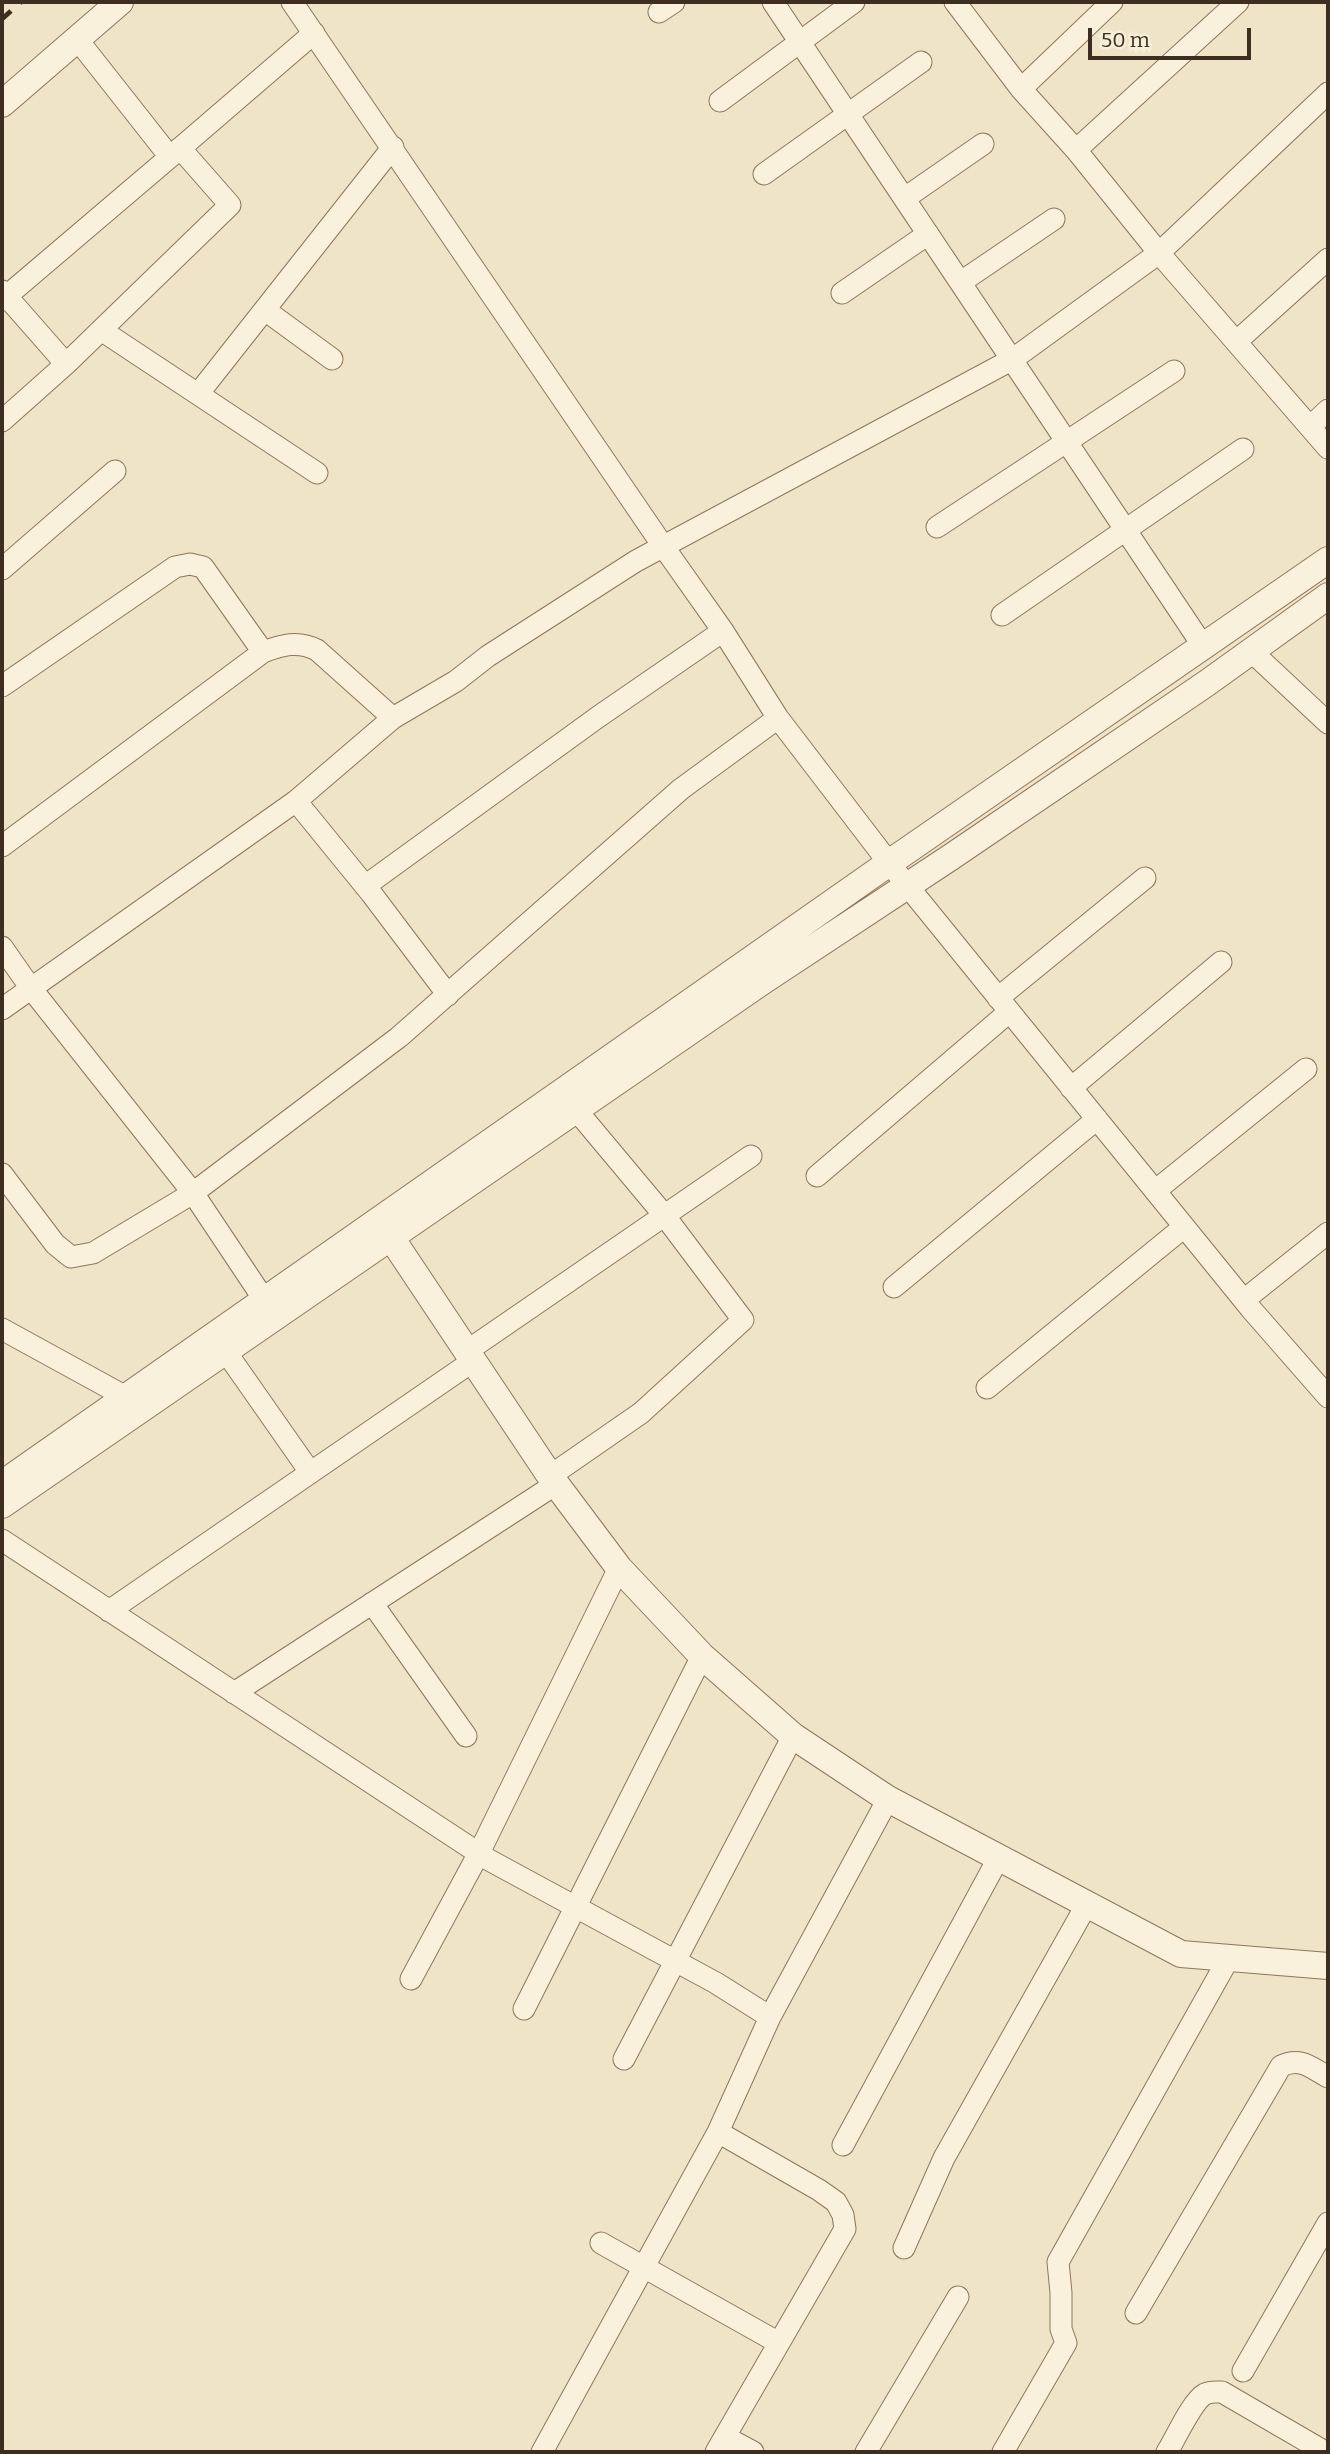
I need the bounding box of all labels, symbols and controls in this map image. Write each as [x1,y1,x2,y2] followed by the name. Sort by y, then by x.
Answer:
[1092,14,1255,58] scale bar
[1101,27,1150,53] text: 50 m

